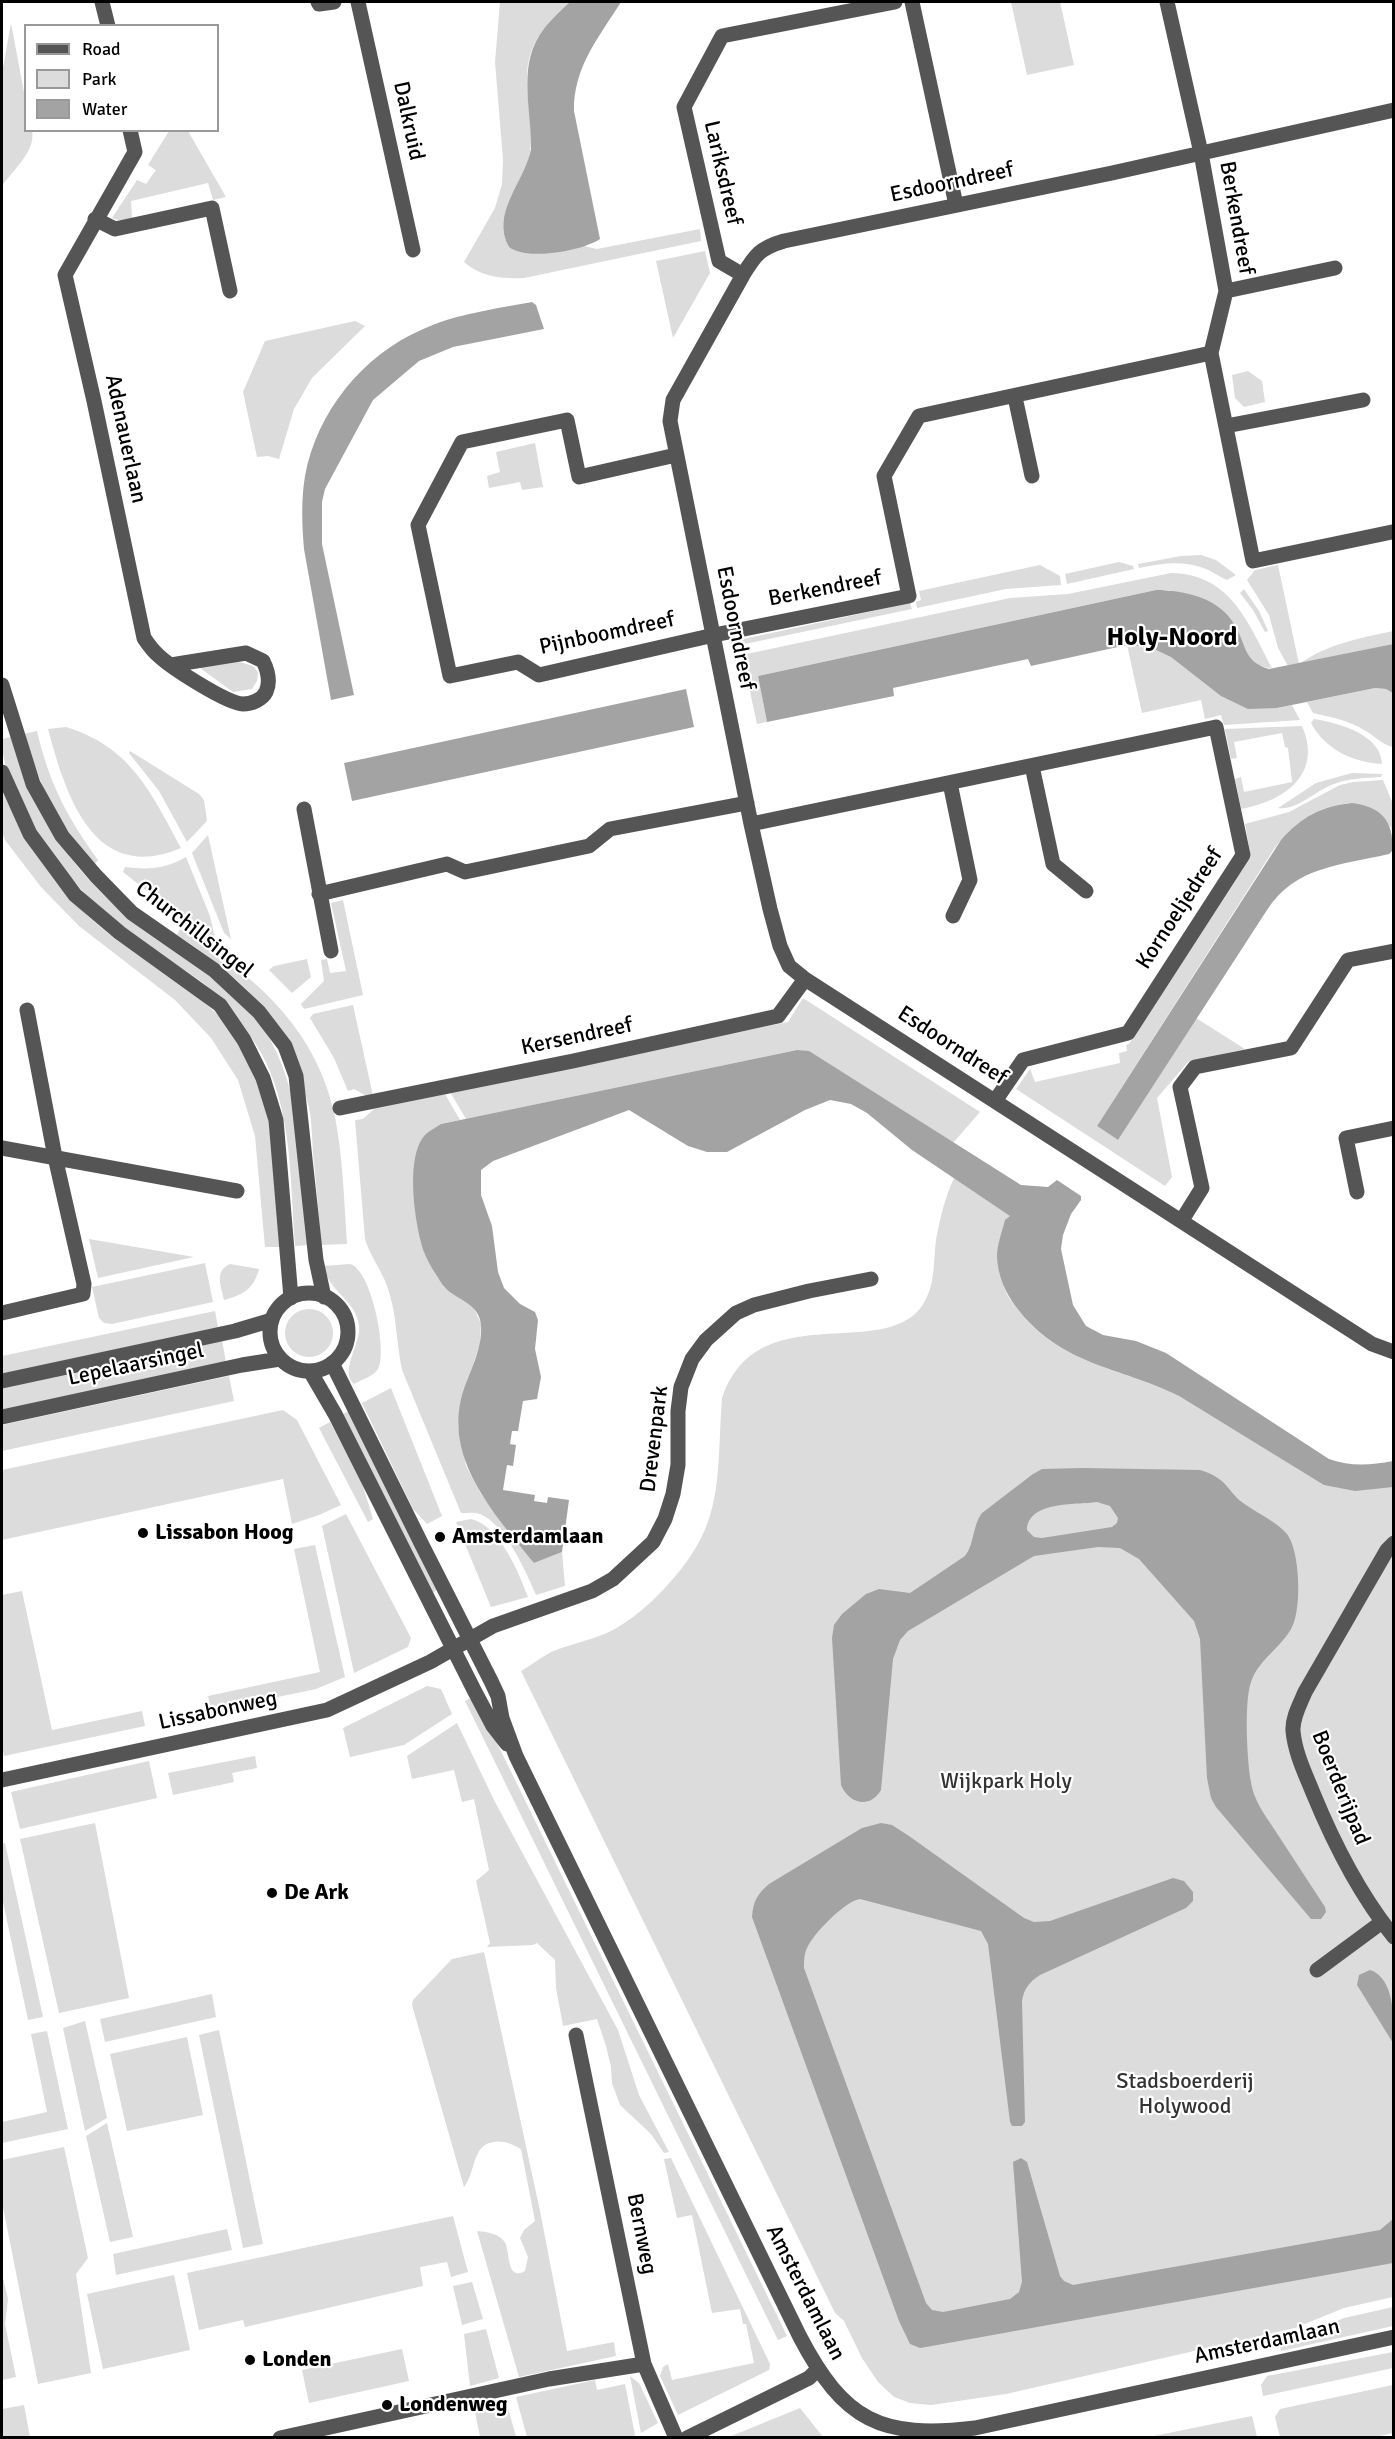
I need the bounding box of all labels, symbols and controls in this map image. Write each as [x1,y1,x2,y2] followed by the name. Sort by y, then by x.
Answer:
[24,24,219,132] legend
[82,38,121,60] text: Road
[82,68,117,90] text: Park
[387,79,429,163] street label: Dalkruid
[82,98,127,120] text: Water
[697,118,747,228] street label: Lariksdreef
[888,157,1016,209] street label: Esdoorndreef
[1213,159,1259,277] street label: Berkendreef
[98,372,152,506] street label: Adenauerlaan
[710,564,760,692] street label: Esdoorndreef
[766,565,884,613] street label: Berkendreef
[537,607,677,661] street label: Pijnboomdreef
[1106,622,1238,654] district label: Holy-Noord
[1131,844,1229,974] street label: Kornoeljedreef
[130,876,258,984] street label: Churchillsingel
[892,1001,1012,1091] street label: Esdoorndreef
[519,1012,635,1062] street label: Kersendreef
[66,1338,206,1392] street label: Lepelaarsingel
[635,1384,675,1494] street label: Drevenpark
[155,1520,294,1546] place label: Lissabon Hoog
[452,1524,604,1550] place label: Amsterdamlaan
[136,1526,150,1540] marker: Lissabon Hoog
[433,1530,447,1544] marker: Amsterdamlaan
[156,1686,280,1736] street label: Lissabonweg
[1305,1727,1375,1849] street label: Boerderijpad
[940,1769,1072,1795] park label: Wijkpark Holy
[284,1880,349,1906] place label: De Ark
[265,1886,279,1900] marker: De Ark
[1116,2069,1254,2120] park label: Stadsboerderij Holywood
[620,2191,662,2277] street label: Bernweg
[760,2221,850,2365] street label: Amsterdamlaan
[1192,2314,1342,2370] street label: Amsterdamlaan
[262,2347,332,2373] place label: Londen
[243,2353,257,2367] marker: Londen
[399,2392,508,2418] place label: Londenweg
[380,2398,394,2412] marker: Londenweg

